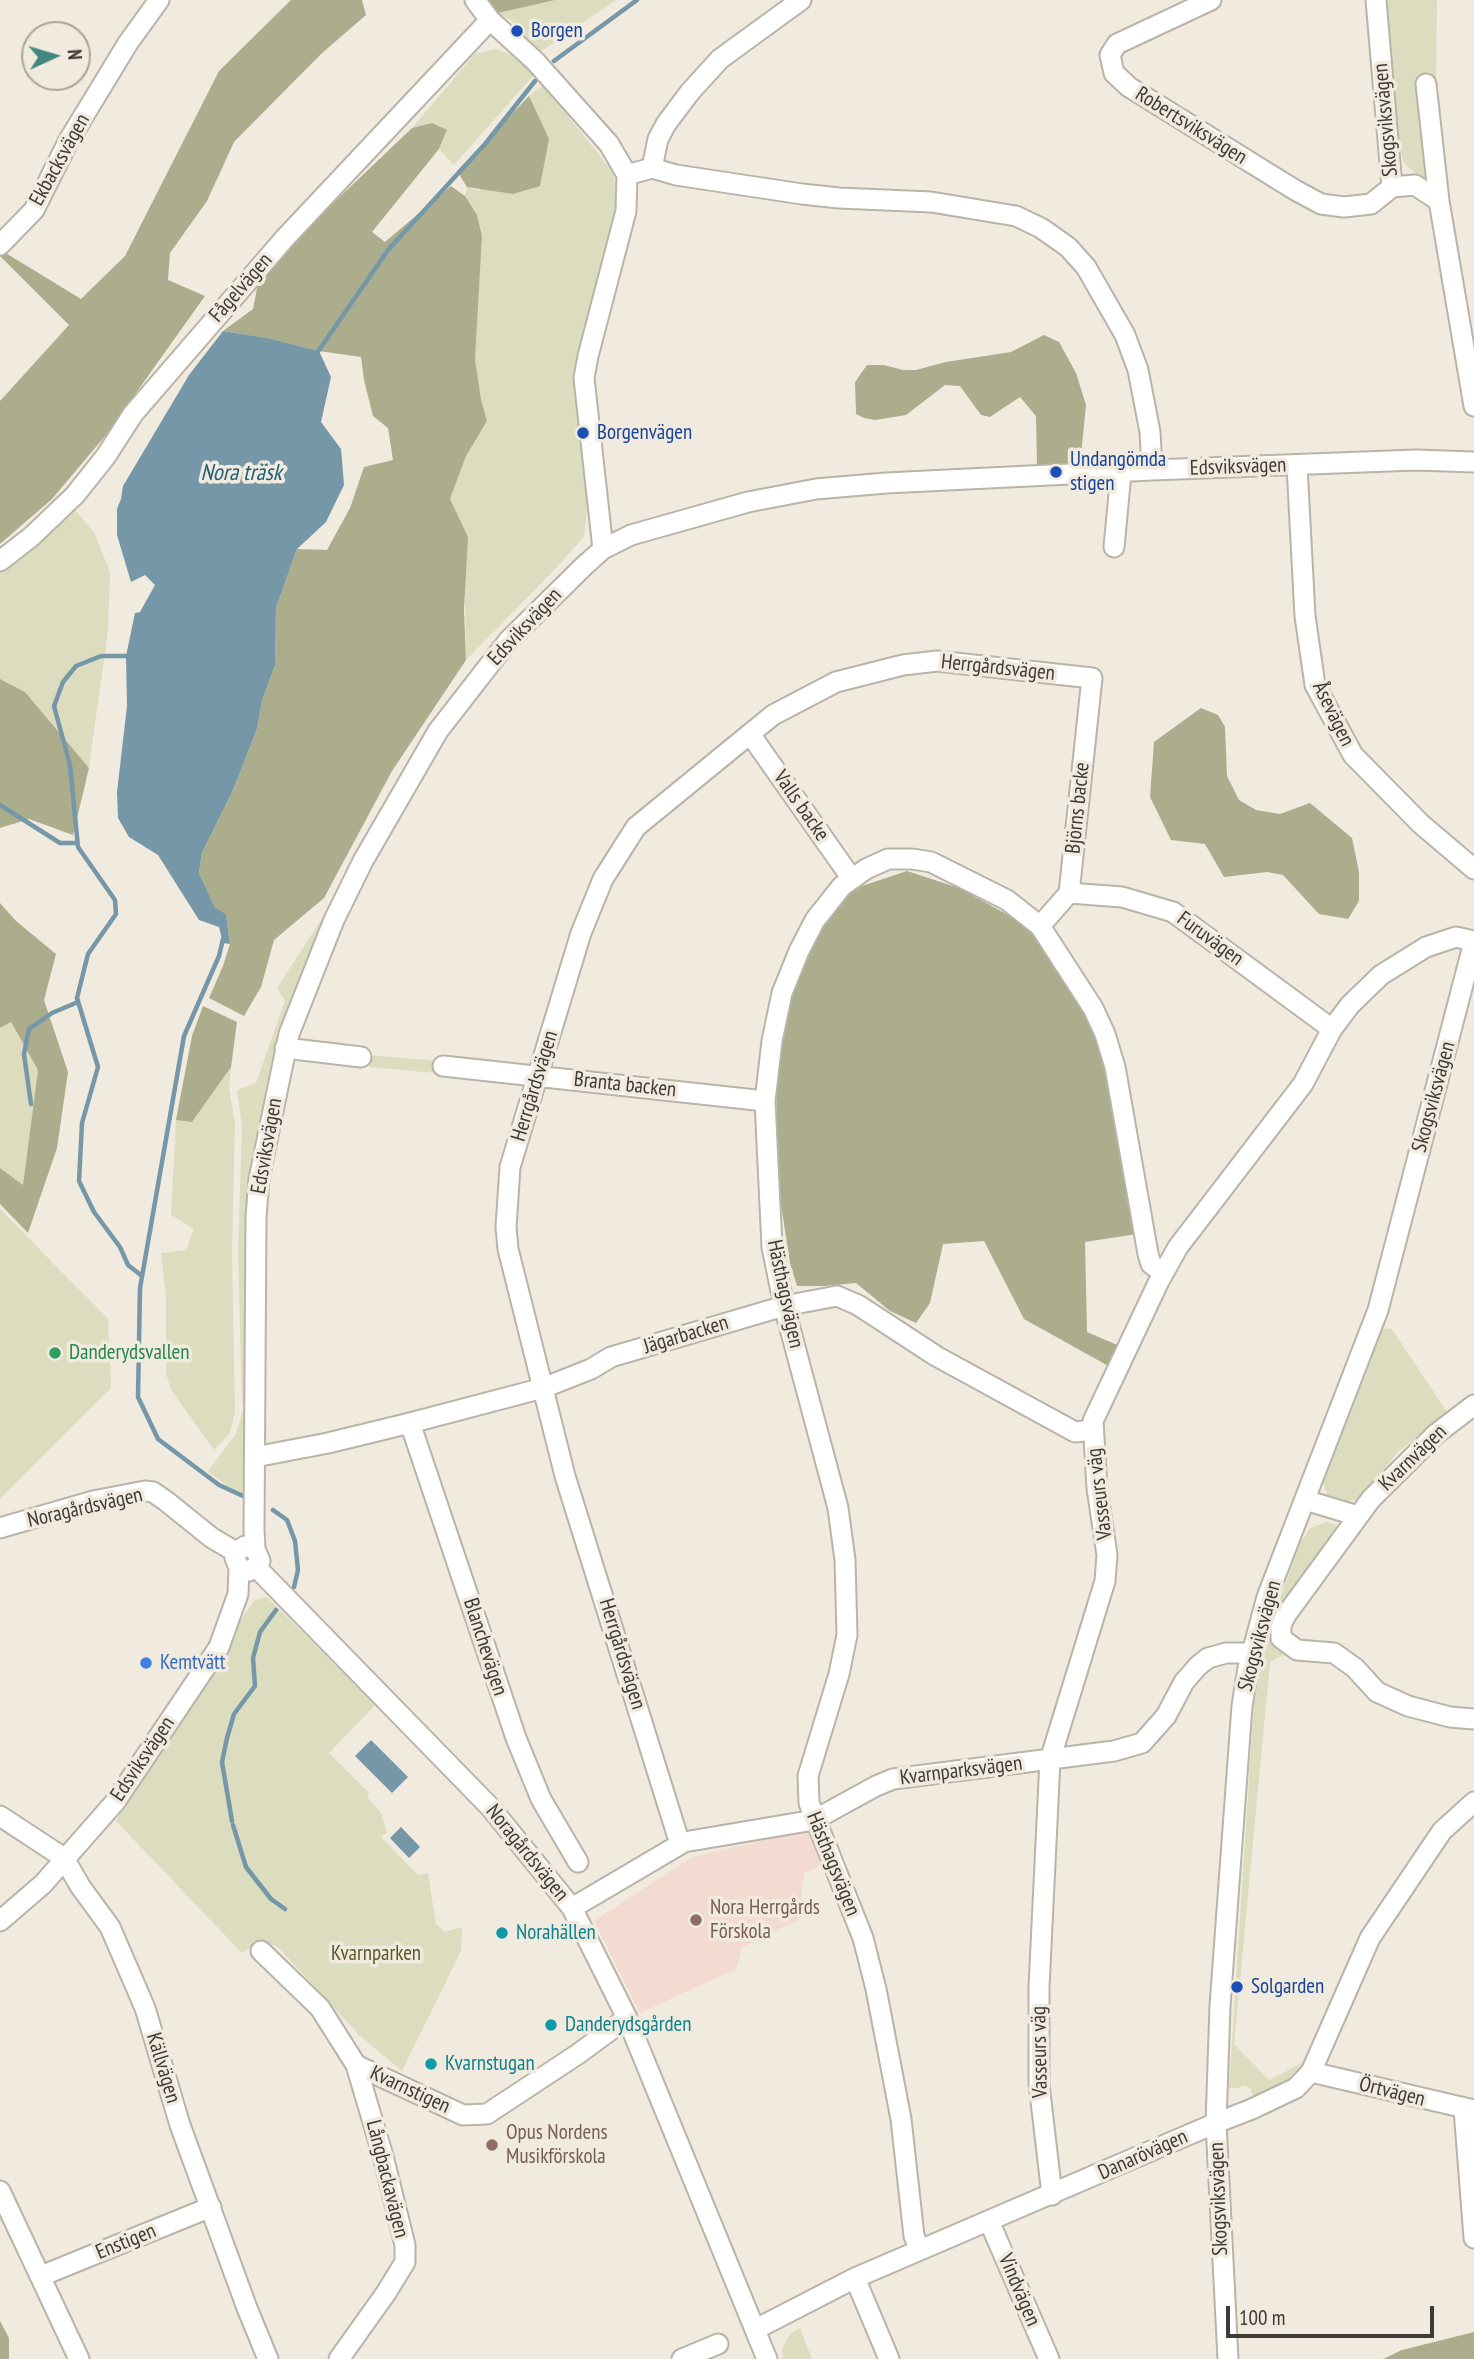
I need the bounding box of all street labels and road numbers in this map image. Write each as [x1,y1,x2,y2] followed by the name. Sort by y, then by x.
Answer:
[1368,62,1404,178] street label: Skogsviksvägen
[1131,82,1251,170] street label: Robertsviksvägen
[25,110,95,210] street label: Ekbacksvägen
[204,248,278,328] street label: Fågelvägen
[1189,453,1287,481] street label: Edsviksvägen
[483,583,567,671] street label: Edsviksvägen
[940,649,1056,687] street label: Herrgårdsvägen
[1307,678,1359,750] street label: Åsevägen
[1061,761,1095,855] street label: Björns backe
[768,766,834,846] street label: Valls backe
[1172,906,1248,972] street label: Furuvägen
[506,1028,564,1144] street label: Herrgårdsvägen
[1407,1039,1461,1155] street label: Skogsviksvägen
[573,1067,677,1103] street label: Branta backen
[246,1096,288,1196] street label: Edsviksvägen
[761,1238,809,1350] street label: Hästhagsvägen
[640,1310,732,1360] street label: Jägarbacken
[1374,1420,1452,1496] street label: Kvarnvägen
[1082,1447,1118,1541] street label: Vasseurs väg
[25,1483,145,1533] street label: Noragårdsvägen
[1233,1578,1287,1694] street label: Skogsviksvägen
[457,1595,513,1699] street label: Blanchevägen
[593,1596,651,1712] street label: Herrgårdsvägen
[106,1712,180,1806] street label: Edsviksvägen
[898,1751,1024,1791] street label: Kvarnparksvägen
[480,1799,574,1907] street label: Noragårdsvägen
[801,1808,865,1920] street label: Hästhagsvägen
[1027,2006,1053,2098] street label: Vasseurs väg
[140,2030,186,2106] street label: Källvägen
[366,2061,454,2119] street label: Kvarnstigen
[1356,2072,1428,2112] street label: Örtvägen
[360,2118,414,2240] street label: Långbackavägen
[1094,2124,1192,2186] street label: Danarövägen
[1204,2142,1234,2256] street label: Skogsviksvägen
[92,2219,160,2265] street label: Enstigen
[993,2250,1045,2330] street label: Vindvägen

